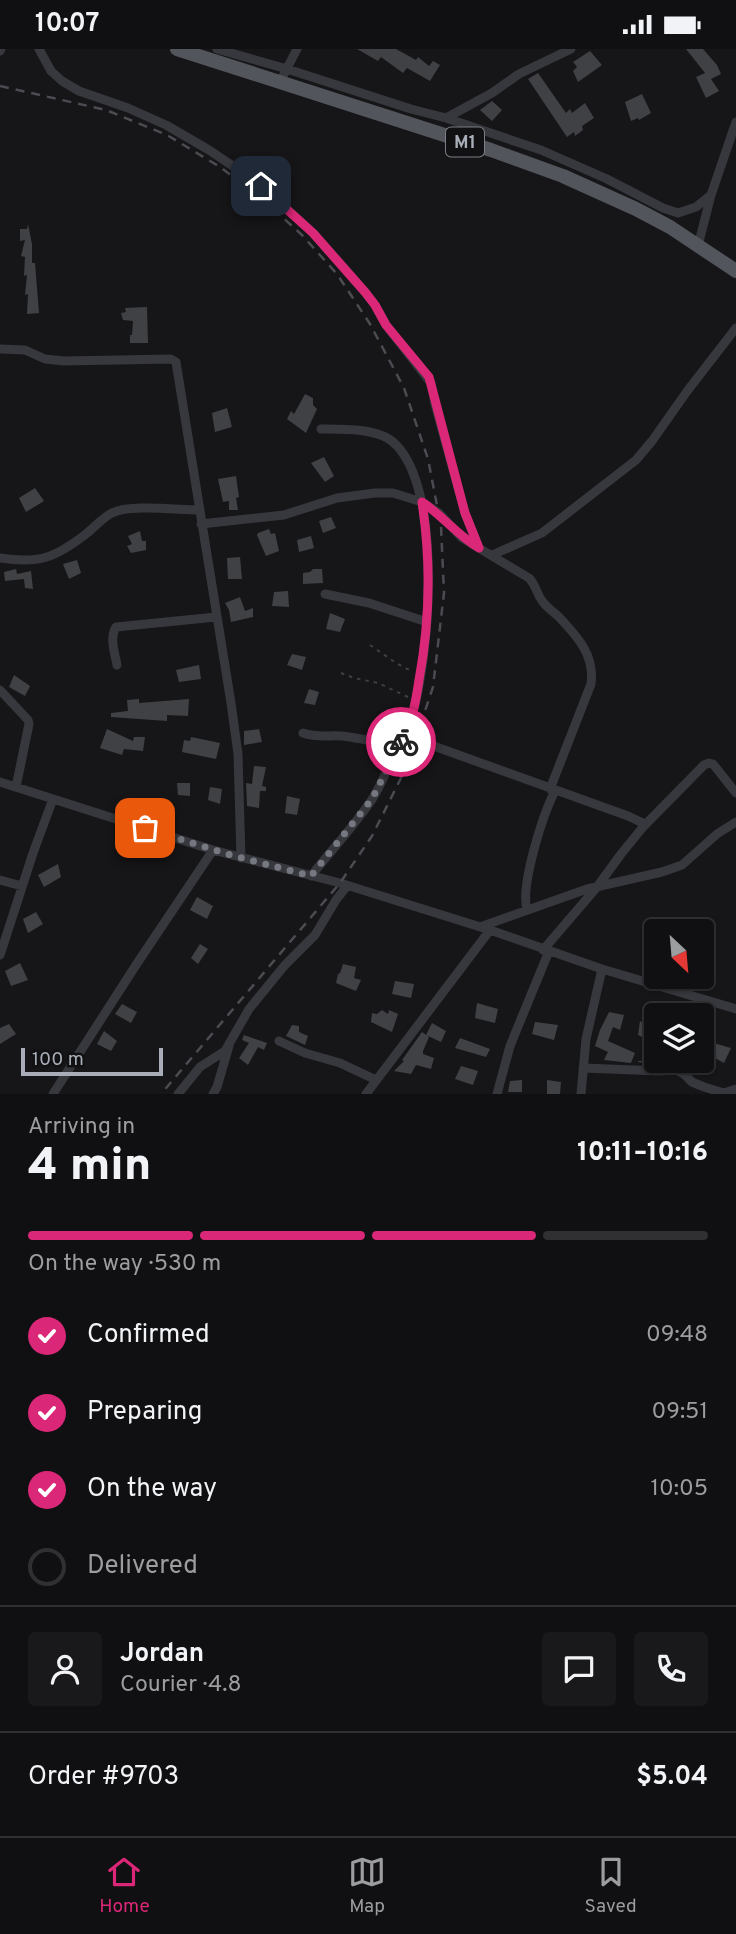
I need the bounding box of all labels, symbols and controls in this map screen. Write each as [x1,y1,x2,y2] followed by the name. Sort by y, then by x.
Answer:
[35,8,99,41] text: 10:07
[446,127,484,157] road number: M1
[231,156,291,216] pin
[242,167,280,205] icon: home
[366,707,436,777] courier
[382,723,420,761] icon: bike
[115,798,175,858] pin
[126,809,164,847] icon: bag
[644,919,714,989] north arrow
[644,919,714,1073] map controls
[644,1003,714,1073] button: layers
[21,1045,163,1077] scale bar
[32,1048,84,1072] text: 100 m
[28,1113,135,1142] text: Arriving in
[577,1137,708,1170] text: 10:11–10:16
[28,1138,152,1197] text: 4 min
[28,1250,221,1279] text: On the way · 530 m
[28,1317,66,1355] icon: check
[87,1319,210,1352] text: Confirmed
[646,1321,708,1350] text: 09:48
[28,1394,66,1432] icon: check
[87,1396,202,1429] text: Preparing
[651,1398,708,1427] text: 09:51
[28,1471,66,1509] icon: check
[87,1473,217,1506] text: On the way
[650,1475,708,1504] text: 10:05
[87,1550,198,1583] text: Delivered
[28,1632,102,1706] button: person
[542,1632,616,1706] button: chat
[634,1632,708,1706] button: phone
[120,1638,204,1671] text: Jordan
[120,1671,241,1700] text: Courier · 4.8
[28,1761,179,1794] text: Order #9703
[636,1761,708,1794] text: $5.04
[99,1853,150,1919] tab: Home
[348,1853,386,1919] tab: Map
[585,1853,637,1919] tab: Saved

